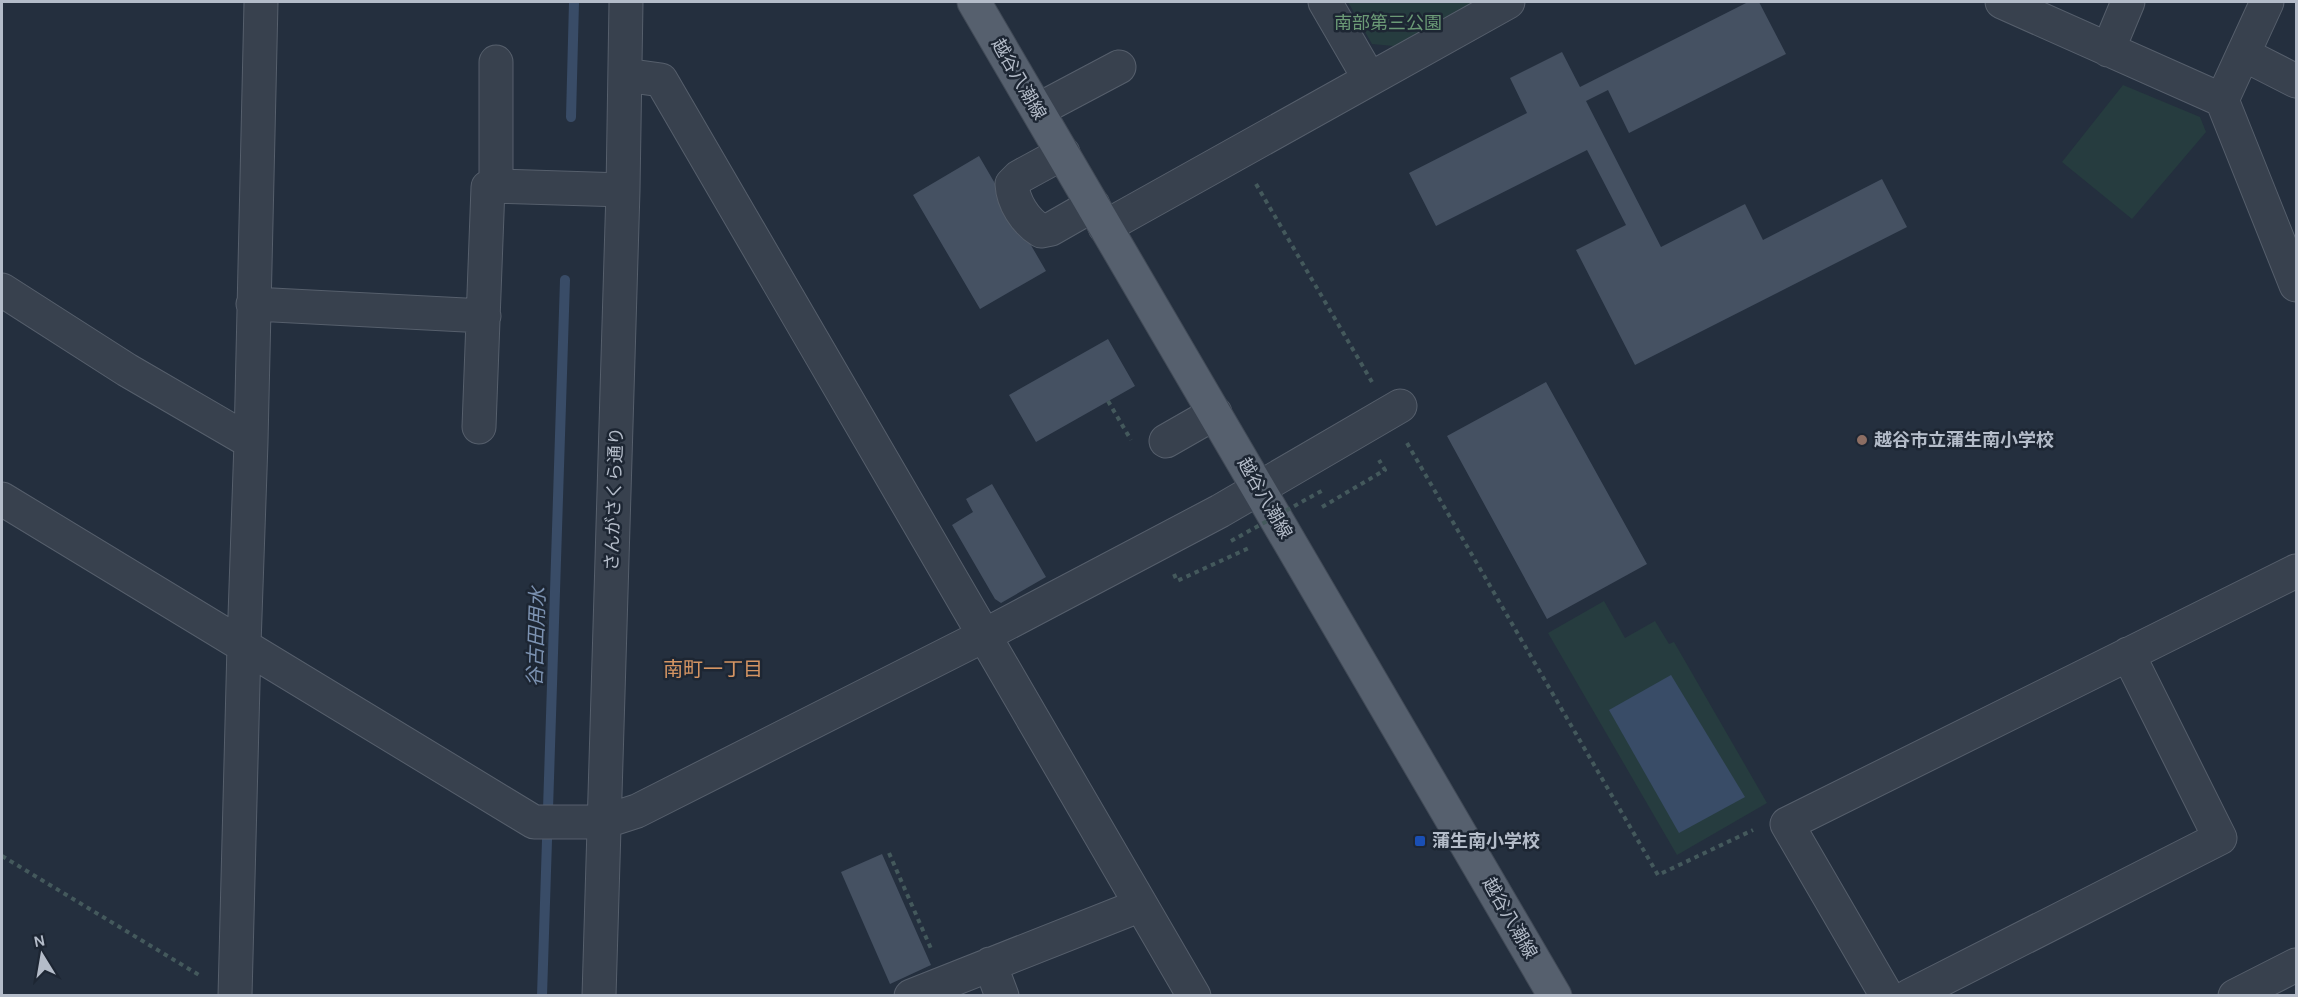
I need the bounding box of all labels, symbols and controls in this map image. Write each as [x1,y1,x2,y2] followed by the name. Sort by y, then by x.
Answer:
[1334,12,1442,34] park label: 南部第三公園
[987,35,1051,123] street label: 越谷八潮線
[600,427,628,571] street label: さんがさくら通り
[1874,429,2054,451] place label: 越谷市立蒲生南小学校
[1855,433,1869,447] marker: 越谷市立蒲生南小学校
[1233,454,1297,542] street label: 越谷八潮線
[523,585,550,687] water label: 谷古田用水
[663,658,763,681] district label: 南町一丁目
[1432,830,1540,852] place label: 蒲生南小学校
[1413,834,1427,848] marker: 蒲生南小学校
[1478,874,1542,962] street label: 越谷八潮線
[12,925,72,985] north arrow
[32,930,47,951] text: N

